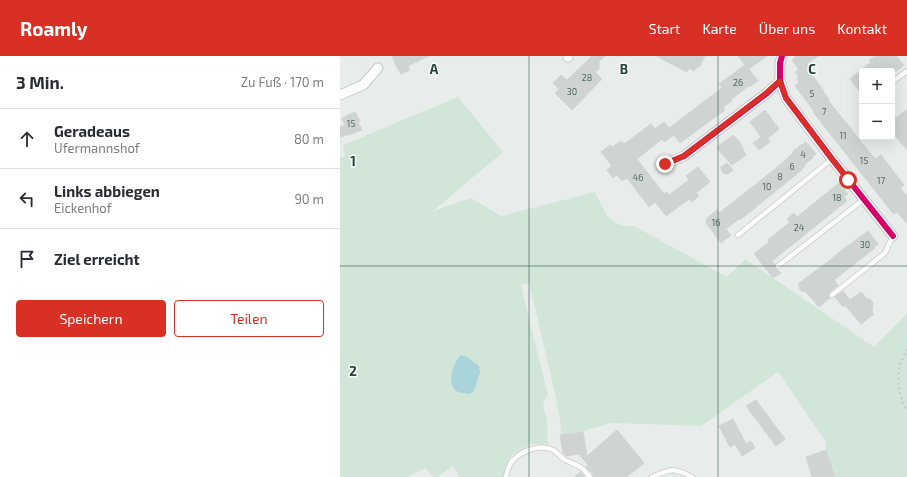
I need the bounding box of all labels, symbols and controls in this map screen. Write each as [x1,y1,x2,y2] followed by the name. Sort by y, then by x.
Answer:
[20,17,87,40] text: Roamly
[649,20,680,37] text: Start
[702,20,737,37] text: Karte
[759,20,815,37] text: Über uns
[837,20,887,37] text: Kontakt
[430,61,439,77] text: A
[620,61,628,77] text: B
[808,61,816,77] text: C
[859,68,895,140] map controls
[859,68,895,104] button: +
[16,72,64,92] text: 3 Min.
[582,72,592,83] house number: 28
[241,74,324,90] text: Zu Fuß · 170 m
[733,77,743,88] house number: 26
[567,86,577,97] house number: 30
[810,88,815,99] house number: 5
[859,104,895,140] button: −
[822,106,827,117] house number: 7
[347,118,355,129] house number: 15
[54,122,130,140] text: Geradeaus
[16,128,38,150] icon: ahead
[839,130,847,141] house number: 11
[294,131,324,147] text: 80 m
[54,140,140,156] text: Ufermannshof
[800,149,806,160] house number: 4
[350,153,356,169] text: 1
[656,155,674,173] route end
[860,155,868,166] house number: 15
[789,161,795,172] house number: 6
[777,171,783,182] house number: 8
[839,171,857,189] route start
[633,172,643,183] house number: 46
[877,175,885,186] house number: 17
[762,181,772,192] house number: 10
[54,182,160,200] text: Links abbiegen
[16,188,38,210] icon: left
[294,191,324,207] text: 90 m
[832,192,842,203] house number: 18
[54,200,112,216] text: Eickenhof
[712,217,720,228] house number: 16
[794,222,805,233] house number: 24
[860,239,870,250] house number: 30
[16,248,38,270] icon: arrive
[54,250,140,268] text: Ziel erreicht
[16,300,166,337] button: Speichern
[174,300,324,337] button: Teilen
[349,363,357,379] text: 2

